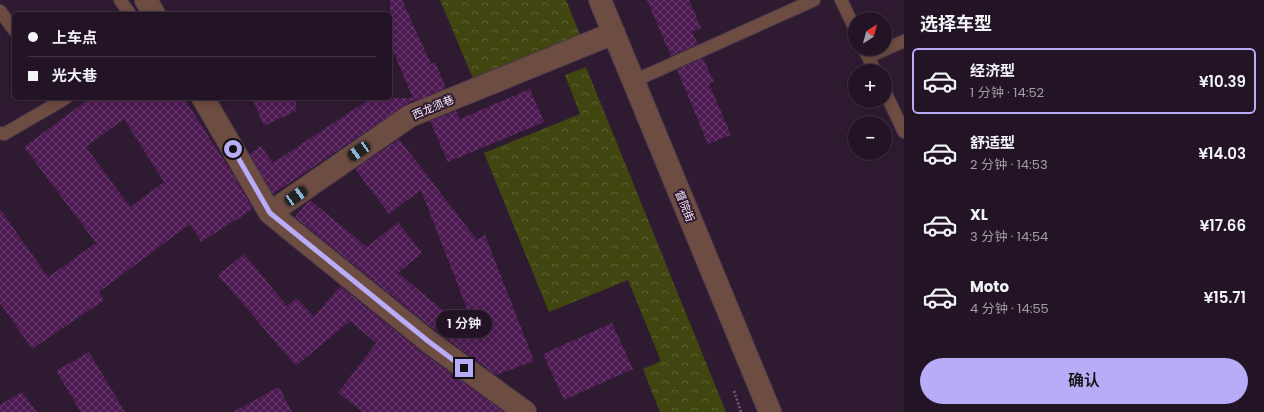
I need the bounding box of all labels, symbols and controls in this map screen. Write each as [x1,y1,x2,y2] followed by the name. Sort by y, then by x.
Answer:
[920,11,992,36] text: 选择车型
[848,12,892,56] north arrow
[848,12,892,160] map controls
[52,27,97,48] text: 上车点
[970,60,1015,81] text: 经济型
[922,63,958,99] icon: car
[848,64,892,108] button: +
[52,65,97,86] text: 光大巷
[1199,71,1246,92] text: ¥10.39
[970,83,1044,102] text: 1 分钟 · 14:52
[410,91,456,123] street label: 西龙须巷
[848,116,892,160] button: −
[970,132,1015,153] text: 舒适型
[922,135,958,171] icon: car
[346,139,372,163] car
[224,140,242,158] route start
[1199,143,1246,164] text: ¥14.03
[970,155,1048,174] text: 2 分钟 · 14:53
[283,184,309,208] car
[671,188,699,224] street label: 督院街
[970,204,988,225] text: XL
[922,207,958,243] icon: car
[1200,215,1246,236] text: ¥17.66
[970,227,1048,246] text: 3 分钟 · 14:54
[970,276,1009,297] text: Moto
[922,279,958,315] icon: car
[1204,287,1246,308] text: ¥15.71
[970,299,1049,318] text: 4 分钟 · 14:55
[436,310,492,338] callout: 1 分钟
[447,314,481,333] text: 1 分钟
[920,358,1248,404] button: 确认
[455,359,473,377] route end

